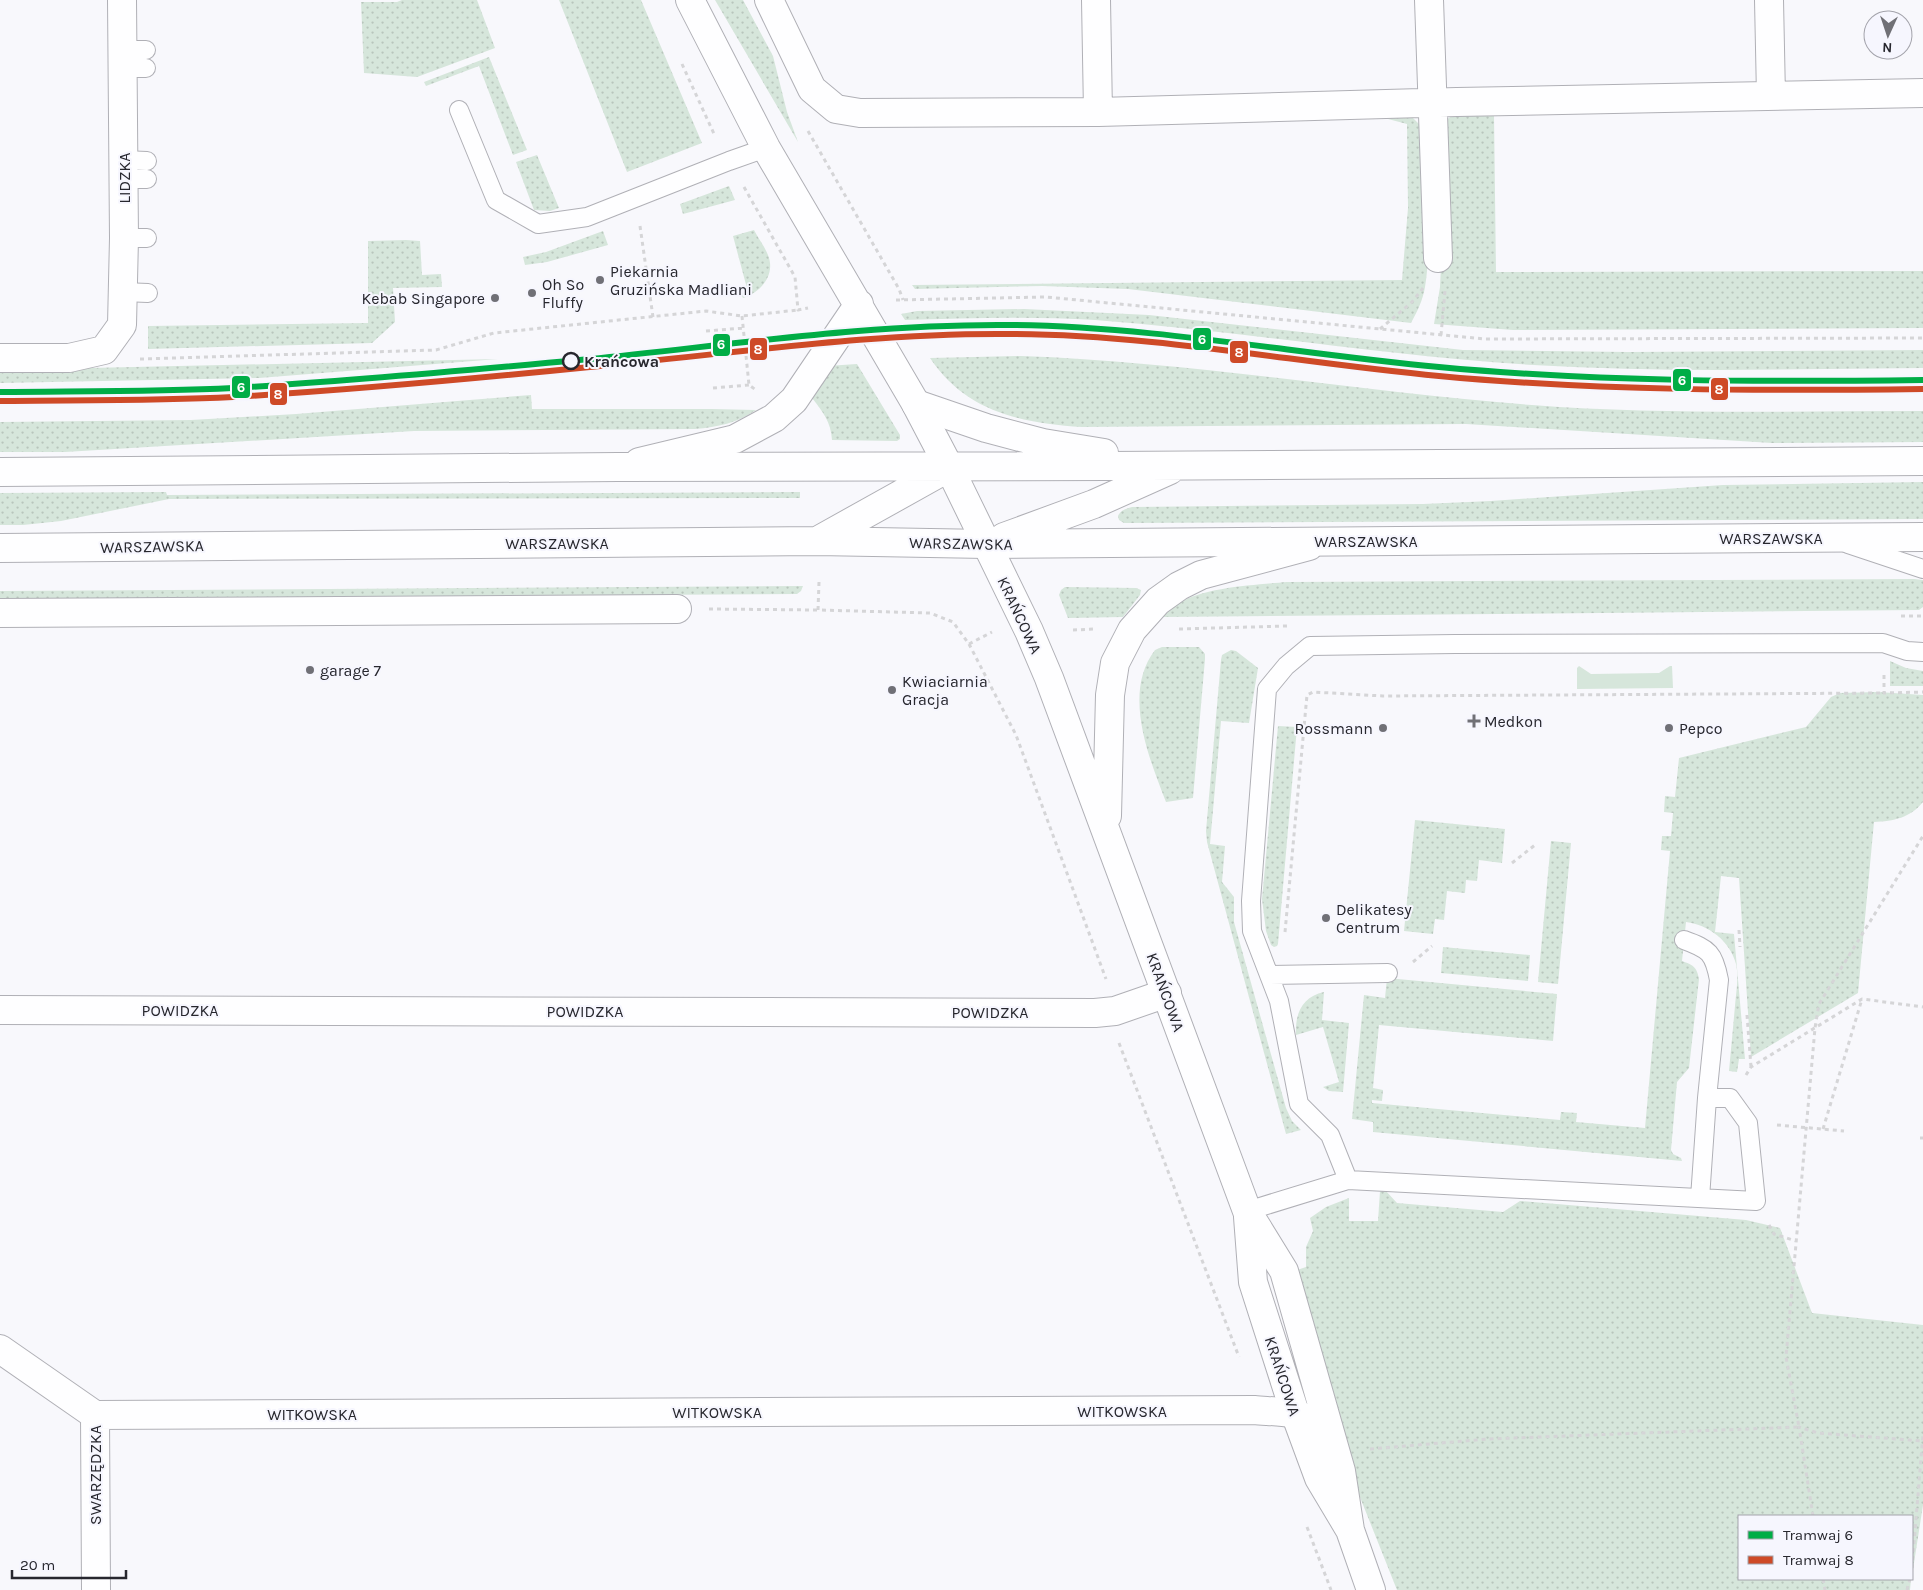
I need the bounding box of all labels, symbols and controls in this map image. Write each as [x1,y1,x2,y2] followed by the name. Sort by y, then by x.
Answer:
[1863,10,1913,60] north arrow
[1882,39,1893,56] text: N
[115,153,134,203] street label: LIDZKA
[610,262,752,299] place label: Piekarnia Gruzińska Madliani
[594,274,606,286] marker: Piekarnia Gruzińska Madliani
[542,275,584,312] place label: Oh So Fluffy
[526,287,538,299] marker: Oh So Fluffy
[361,289,485,308] place label: Kebab Singapore
[489,292,501,304] marker: Kebab Singapore
[1192,327,1212,351] line badge: 6
[1198,331,1206,348] text: 6
[712,333,731,357] line badge: 6
[717,336,725,353] text: 6
[749,337,768,361] line badge: 8
[1229,340,1249,364] line badge: 8
[753,341,763,358] text: 8
[1234,344,1244,361] text: 8
[562,352,580,370] marker: Krańcowa
[584,352,659,371] place label: Krańcowa
[1672,368,1692,392] line badge: 6
[1678,372,1686,389] text: 6
[231,375,251,399] line badge: 6
[1710,377,1729,401] line badge: 8
[237,379,245,396] text: 6
[1714,381,1724,398] text: 8
[269,382,288,406] line badge: 8
[273,386,283,403] text: 8
[1719,529,1823,548] street label: WARSZAWSKA
[1314,532,1418,551] street label: WARSZAWSKA
[909,533,1013,554] street label: WARSZAWSKA
[505,534,609,553] street label: WARSZAWSKA
[100,536,204,557] street label: WARSZAWSKA
[993,574,1046,657] street label: KRAŃCOWA
[320,661,381,680] place label: garage 7
[304,664,316,676] marker: garage 7
[902,672,988,709] place label: Kwiaciarnia Gracja
[886,684,898,696] marker: Kwiaciarnia Gracja
[1484,712,1543,731] place label: Medkon
[1468,715,1480,727] marker: Medkon
[1295,719,1373,738] place label: Rossmann
[1679,719,1722,738] place label: Pepco
[1377,722,1389,734] marker: Rossmann
[1663,722,1675,734] marker: Pepco
[1336,900,1412,937] place label: Delikatesy Centrum
[1320,912,1332,924] marker: Delikatesy Centrum
[1142,950,1189,1034] street label: KRAŃCOWA
[142,1001,218,1020] street label: POWIDZKA
[547,1002,623,1021] street label: POWIDZKA
[952,1003,1028,1022] street label: POWIDZKA
[1261,1334,1304,1418] street label: KRAŃCOWA
[1077,1402,1167,1421] street label: WITKOWSKA
[672,1403,762,1422] street label: WITKOWSKA
[267,1405,357,1424] street label: WITKOWSKA
[86,1425,105,1525] street label: SWARZĘDZKA
[1738,1515,1913,1580] legend
[1783,1526,1853,1544] text: Tramwaj 6
[12,1548,126,1580] scale bar
[1783,1551,1854,1569] text: Tramwaj 8
[20,1556,55,1574] text: 20 m

